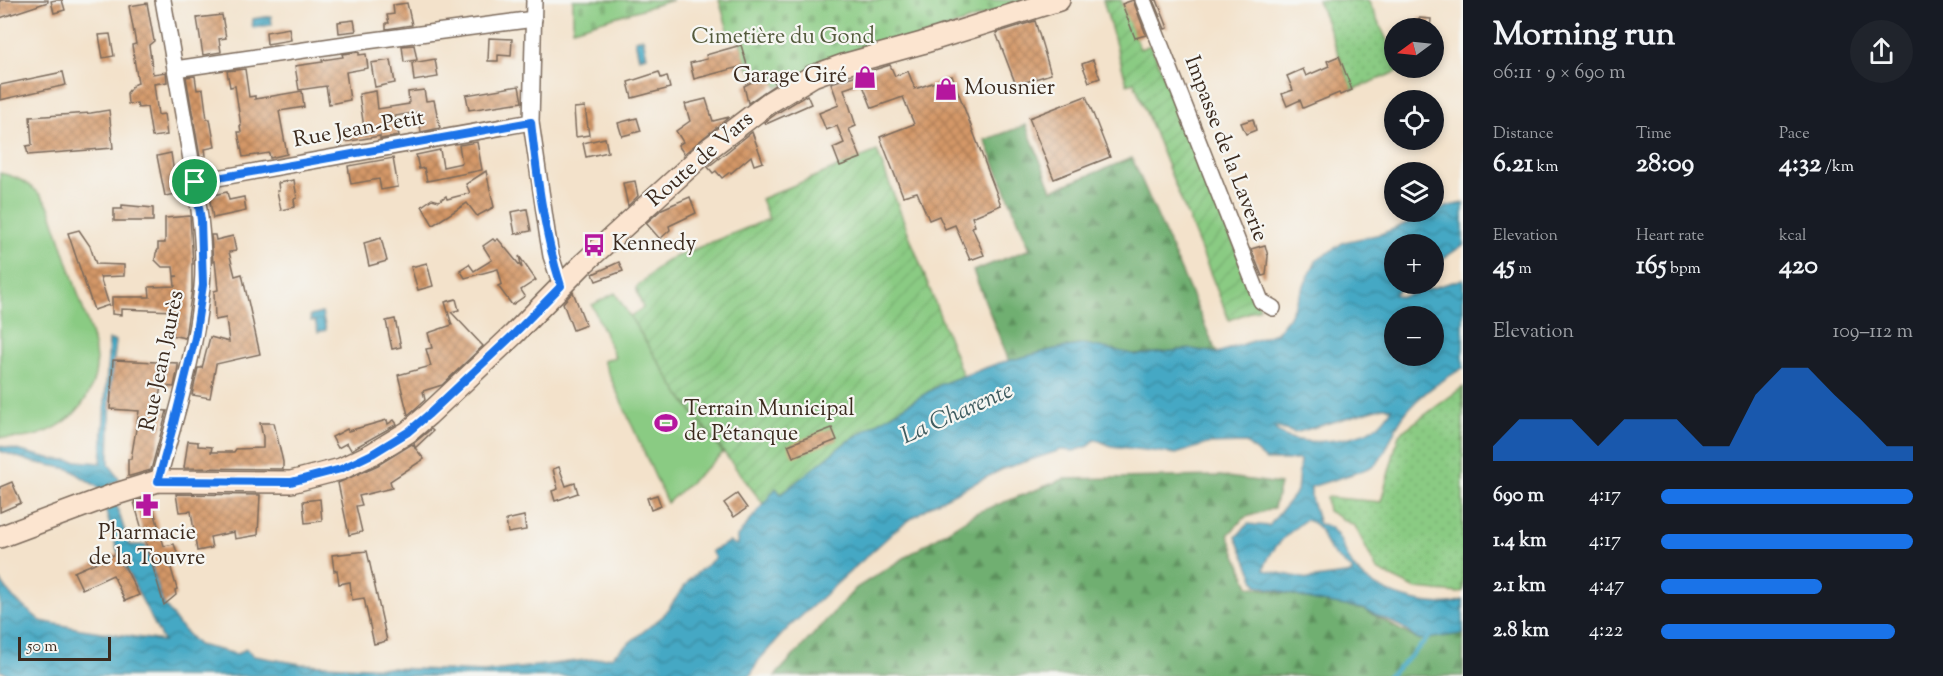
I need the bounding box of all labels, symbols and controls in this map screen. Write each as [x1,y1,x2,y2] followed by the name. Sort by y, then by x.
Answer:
[1493,12,1675,60] text: Morning run
[1384,18,1444,78] north arrow
[1384,18,1444,366] map controls
[1850,20,1913,83] button: share
[691,22,875,54] park label: Cimetière du Gond
[1175,51,1275,247] street label: Impasse de la Laverie
[1493,59,1626,88] text: 06:11 · 9 × 690 m
[733,61,847,93] place label: Garage Giré
[852,64,878,90] shop icon: Garage Giré
[964,73,1055,105] place label: Mousnier
[933,76,959,102] shop icon: Mousnier
[1384,90,1444,150] button: locate
[291,103,428,157] street label: Rue Jean-Petit
[640,104,762,216] street label: Route de Vars
[1493,123,1553,146] text: Distance
[1636,123,1672,146] text: Time
[1779,123,1810,146] text: Pace
[1493,146,1533,183] text: 6.21
[1636,146,1694,183] text: 28:09
[1779,146,1822,183] text: 4:32
[169,156,220,207] pin
[1533,156,1558,179] text: km
[1822,156,1854,179] text: /km
[1384,162,1444,222] button: layers
[178,165,211,198] icon: arrive
[1493,225,1558,248] text: Elevation
[1636,225,1704,248] text: Heart rate
[1779,225,1807,248] text: kcal
[612,229,696,261] place label: Kennedy
[581,232,607,258] bus stop icon: Kennedy
[1384,234,1444,294] button: +
[1493,248,1515,285] text: 45
[1636,248,1667,285] text: 165
[1779,248,1818,285] text: 420
[1515,258,1532,281] text: m
[1667,258,1701,281] text: bpm
[132,288,194,434] street label: Rue Jean Jaurès
[1384,306,1444,366] button: −
[1493,318,1574,347] text: Elevation
[1833,318,1913,347] text: 109–112 m
[896,374,1018,454] water label: La Charente
[684,394,855,451] place label: Terrain Municipal de Pétanque
[653,410,679,436] sports icon: Terrain Municipal de Pétanque
[1493,482,1544,511] text: 690 m
[1589,482,1621,511] text: 4:17
[134,492,160,518] pharmacy icon: Pharmacie de la Touvre
[89,518,205,575] place label: Pharmacie de la Touvre
[1493,527,1547,556] text: 1.4 km
[1589,527,1621,556] text: 4:17
[1493,572,1546,601] text: 2.1 km
[1589,572,1624,601] text: 4:47
[1493,617,1549,646] text: 2.8 km
[1589,617,1623,646] text: 4:22
[18,634,111,662] scale bar
[27,636,58,659] text: 50 m

